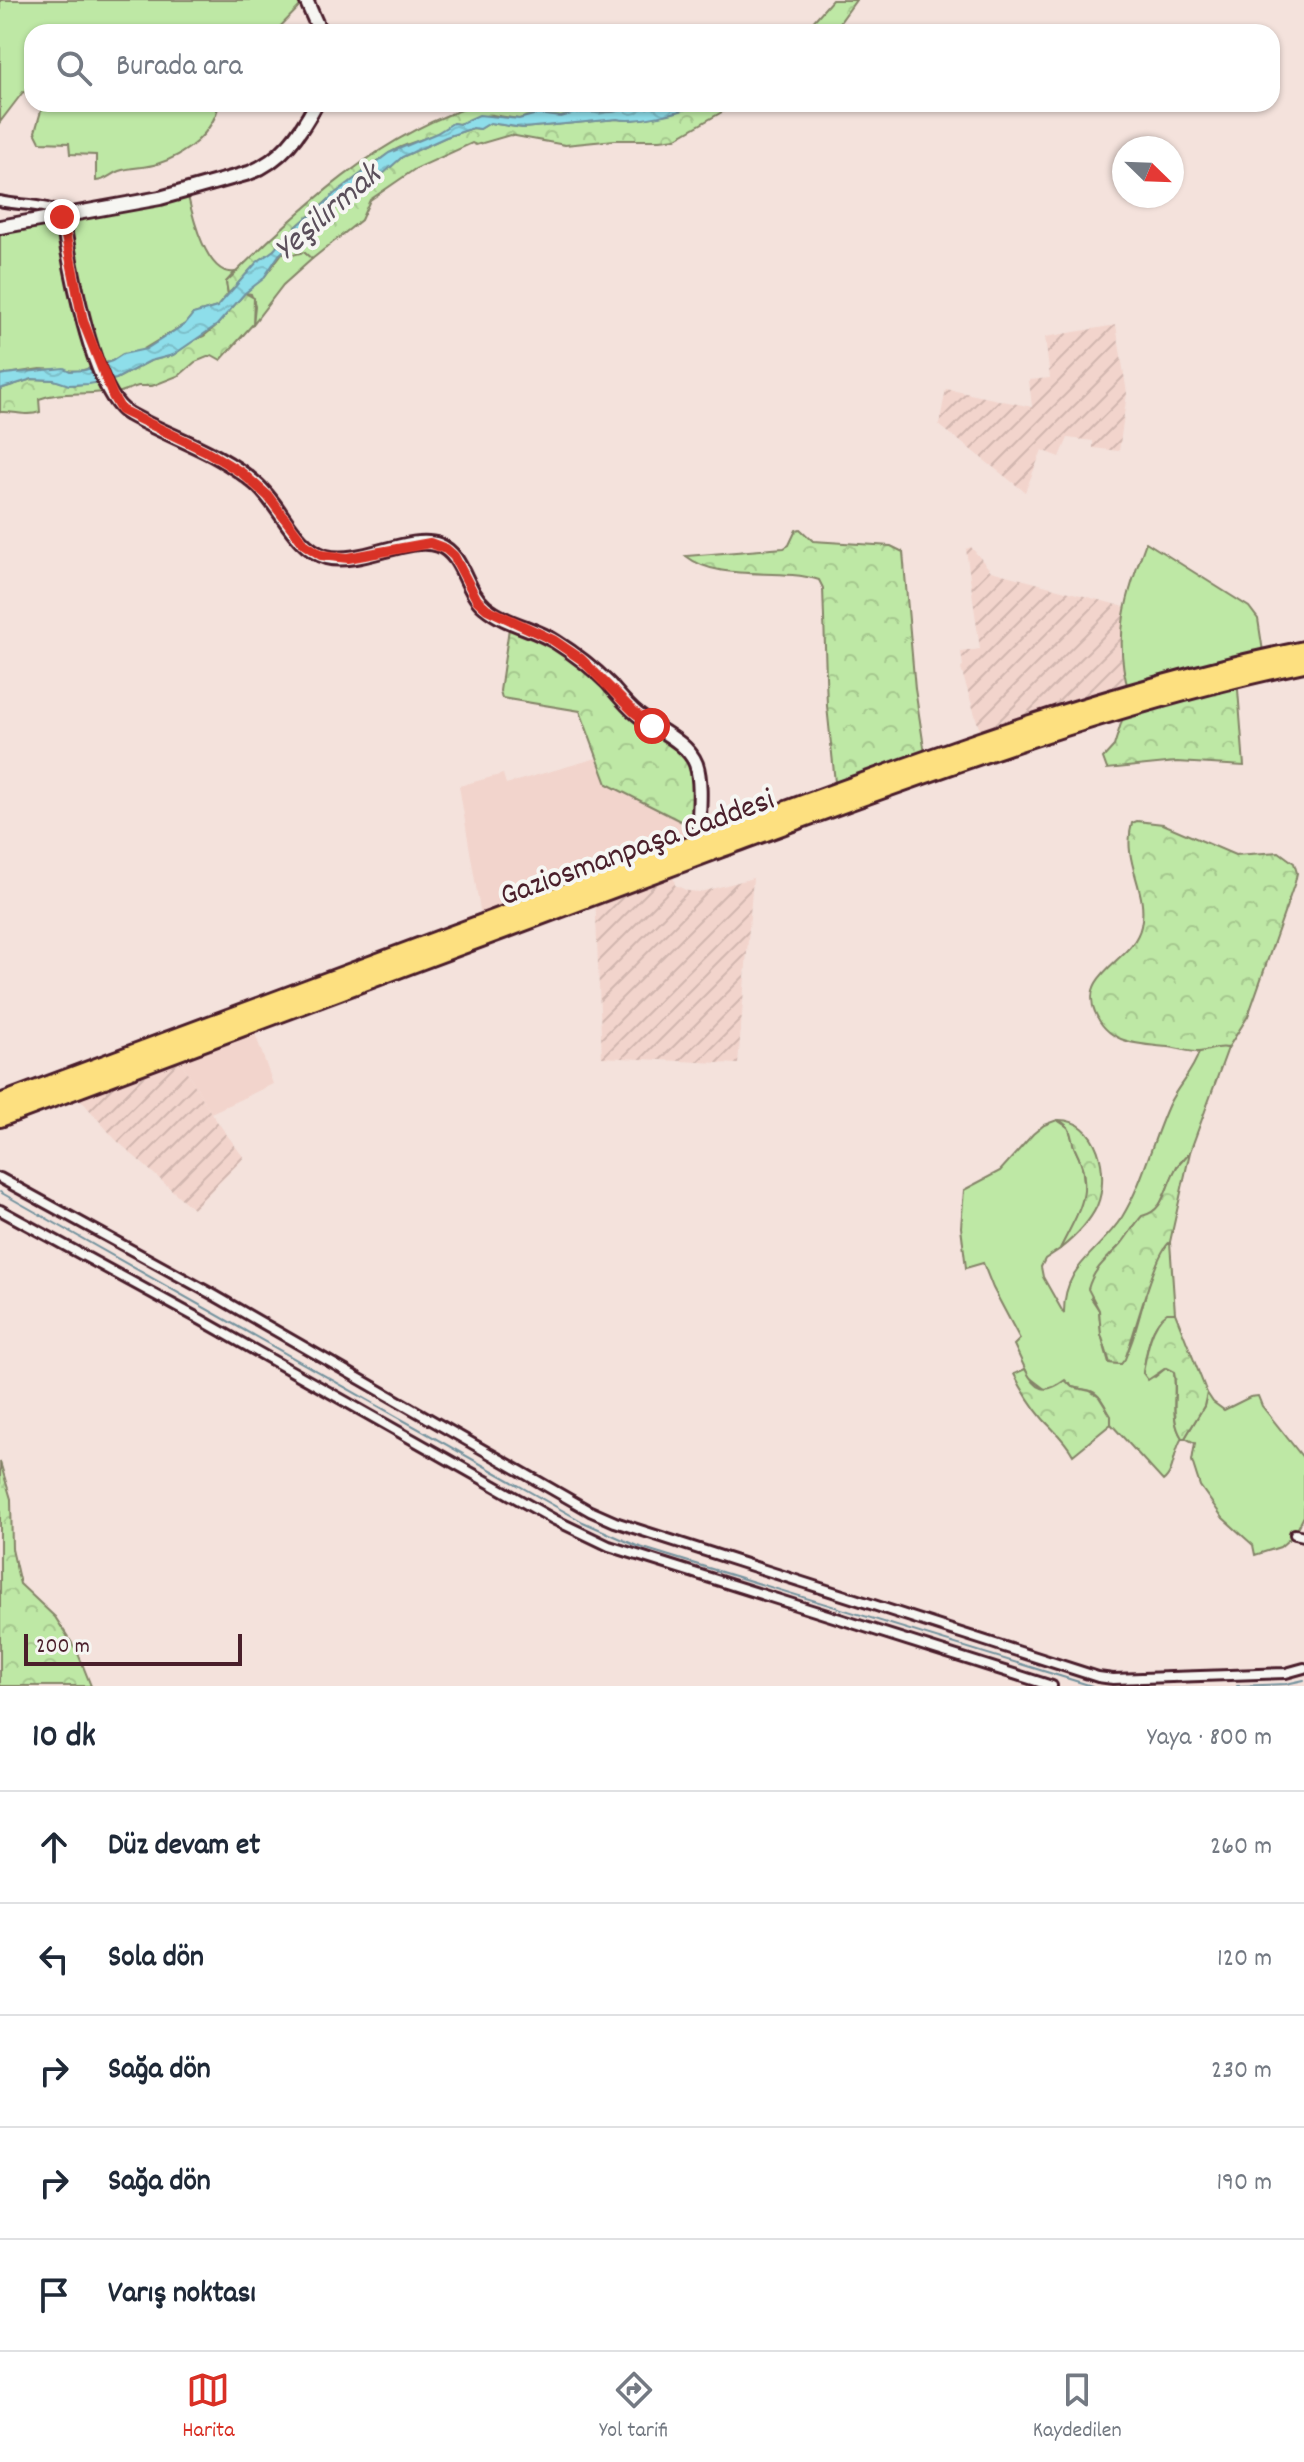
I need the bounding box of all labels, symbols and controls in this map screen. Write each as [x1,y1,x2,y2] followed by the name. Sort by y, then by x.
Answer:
[24,24,1280,112] search box
[52,46,96,90] icon: search
[116,47,243,90] text: Burada ara
[1112,136,1184,208] north arrow
[264,151,396,275] water label: Yeşilırmak
[44,199,80,235] route end
[634,708,670,744] route start
[494,779,782,921] street label: Gaziosmanpaşa Caddesi
[24,1630,242,1666] scale bar
[36,1632,90,1663] text: 200 m
[32,1714,96,1763] text: 10 dk
[1147,1720,1272,1757] text: Yaya · 800 m
[32,1825,76,1869] icon: ahead
[108,1826,260,1869] text: Düz devam et
[1210,1829,1272,1866] text: 260 m
[32,1937,76,1981] icon: left
[108,1938,204,1981] text: Sola dön
[1217,1941,1272,1978] text: 120 m
[32,2049,76,2093] icon: right
[108,2050,211,2093] text: Sağa dön
[1211,2053,1272,2090] text: 230 m
[32,2161,76,2205] icon: right
[108,2162,211,2205] text: Sağa dön
[1216,2165,1272,2202] text: 190 m
[32,2273,76,2317] icon: arrive
[108,2274,256,2317] text: Varış noktası
[182,2368,235,2447] tab: Harita
[599,2368,668,2447] tab: Yol tarifi
[1033,2368,1122,2447] tab: Kaydedilen

